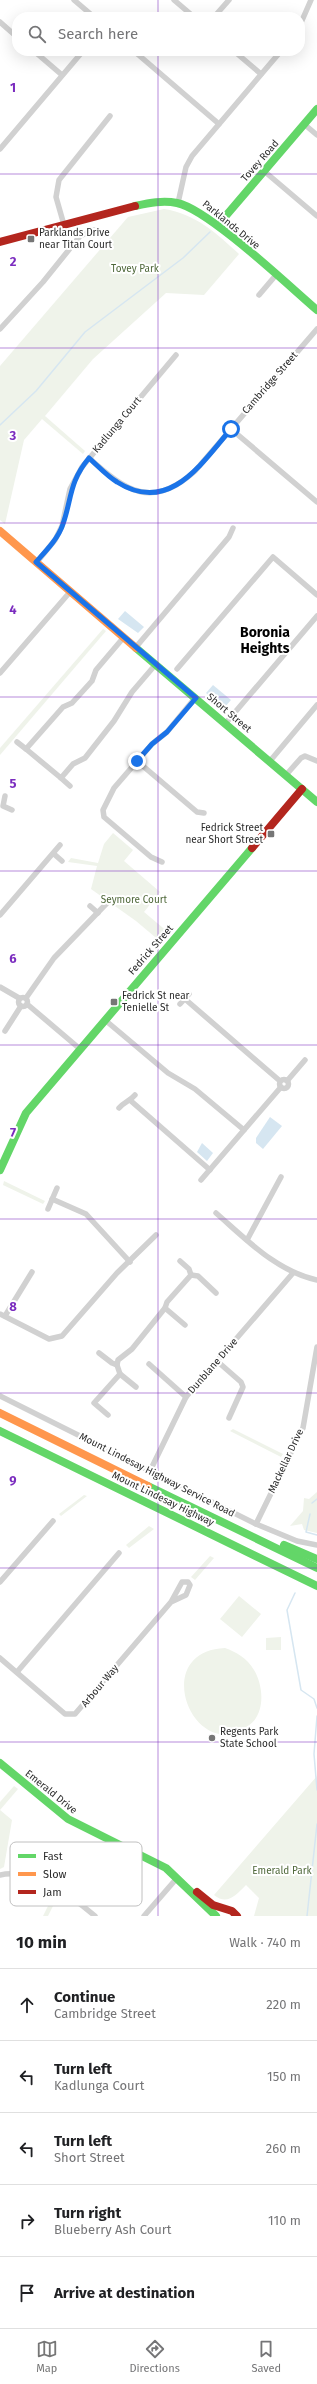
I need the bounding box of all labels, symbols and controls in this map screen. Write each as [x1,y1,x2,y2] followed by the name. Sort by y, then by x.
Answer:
[12,12,305,56] search box
[26,23,48,45] icon: search
[58,25,138,43] text: Search here
[10,80,16,95] text: 1
[239,138,281,184] street label: Tovey Road
[200,198,262,252] street label: Parklands Drive
[39,227,113,251] place label: Parklands Drive near Titan Court
[26,234,36,244] marker: Parklands Drive near Titan Court
[10,254,17,269] text: 2
[111,263,160,275] park label: Tovey Park
[240,349,300,417] street label: Cambridge Street
[90,394,144,455] street label: Kadlunga Court
[222,420,240,438] route start
[9,428,17,443] text: 3
[9,602,17,617] text: 4
[240,624,290,657] district label: Boronia Heights
[204,691,254,735] street label: Short Street
[128,752,146,770] route end
[10,776,17,791] text: 5
[185,822,263,846] place label: Fedrick Street near Short Street
[266,829,276,839] marker: Fedrick Street near Short Street
[101,894,168,906] park label: Seymore Court
[126,922,176,977] street label: Fedrick Street
[9,951,17,966] text: 6
[122,990,190,1014] place label: Fedrick St near Tenielle St
[109,997,119,1007] marker: Fedrick St near Tenielle St
[10,1125,16,1140] text: 7
[9,1299,17,1314] text: 8
[186,1336,240,1396] street label: Dunblane Drive
[266,1427,306,1495] street label: Mackellar Drive
[77,1430,237,1520] street label: Mount Lindesay Highway Service Road
[110,1469,216,1529] street label: Mount Lindesay Highway
[9,1473,17,1488] text: 9
[79,1662,121,1710] street label: Arbour Way
[220,1726,279,1750] place label: Regents Park State School
[207,1733,217,1743] marker: Regents Park State School
[23,1767,79,1817] street label: Emerald Drive
[10,1842,142,1906] legend
[43,1850,63,1863] text: Fast
[252,1865,313,1877] park label: Emerald Park
[43,1868,67,1881] text: Slow
[43,1886,62,1899] text: Jam
[16,1932,67,1953] text: 10 min
[229,1935,301,1950] text: Walk · 740 m
[54,1988,115,2006] text: Continue
[16,1994,38,2016] icon: ahead
[266,1997,301,2012] text: 220 m
[54,2006,156,2021] text: Cambridge Street
[54,2060,112,2078] text: Turn left
[16,2066,38,2088] icon: left
[267,2069,301,2084] text: 150 m
[54,2078,144,2093] text: Kadlunga Court
[54,2132,112,2150] text: Turn left
[16,2138,38,2160] icon: left
[266,2141,301,2156] text: 260 m
[54,2150,125,2165] text: Short Street
[54,2204,121,2222] text: Turn right
[16,2210,38,2232] icon: right
[268,2213,301,2228] text: 110 m
[54,2222,172,2237] text: Blueberry Ash Court
[16,2282,38,2304] icon: arrive
[54,2284,195,2302] text: Arrive at destination
[36,2338,58,2375] tab: Map
[129,2338,180,2375] tab: Directions
[251,2338,281,2375] tab: Saved

